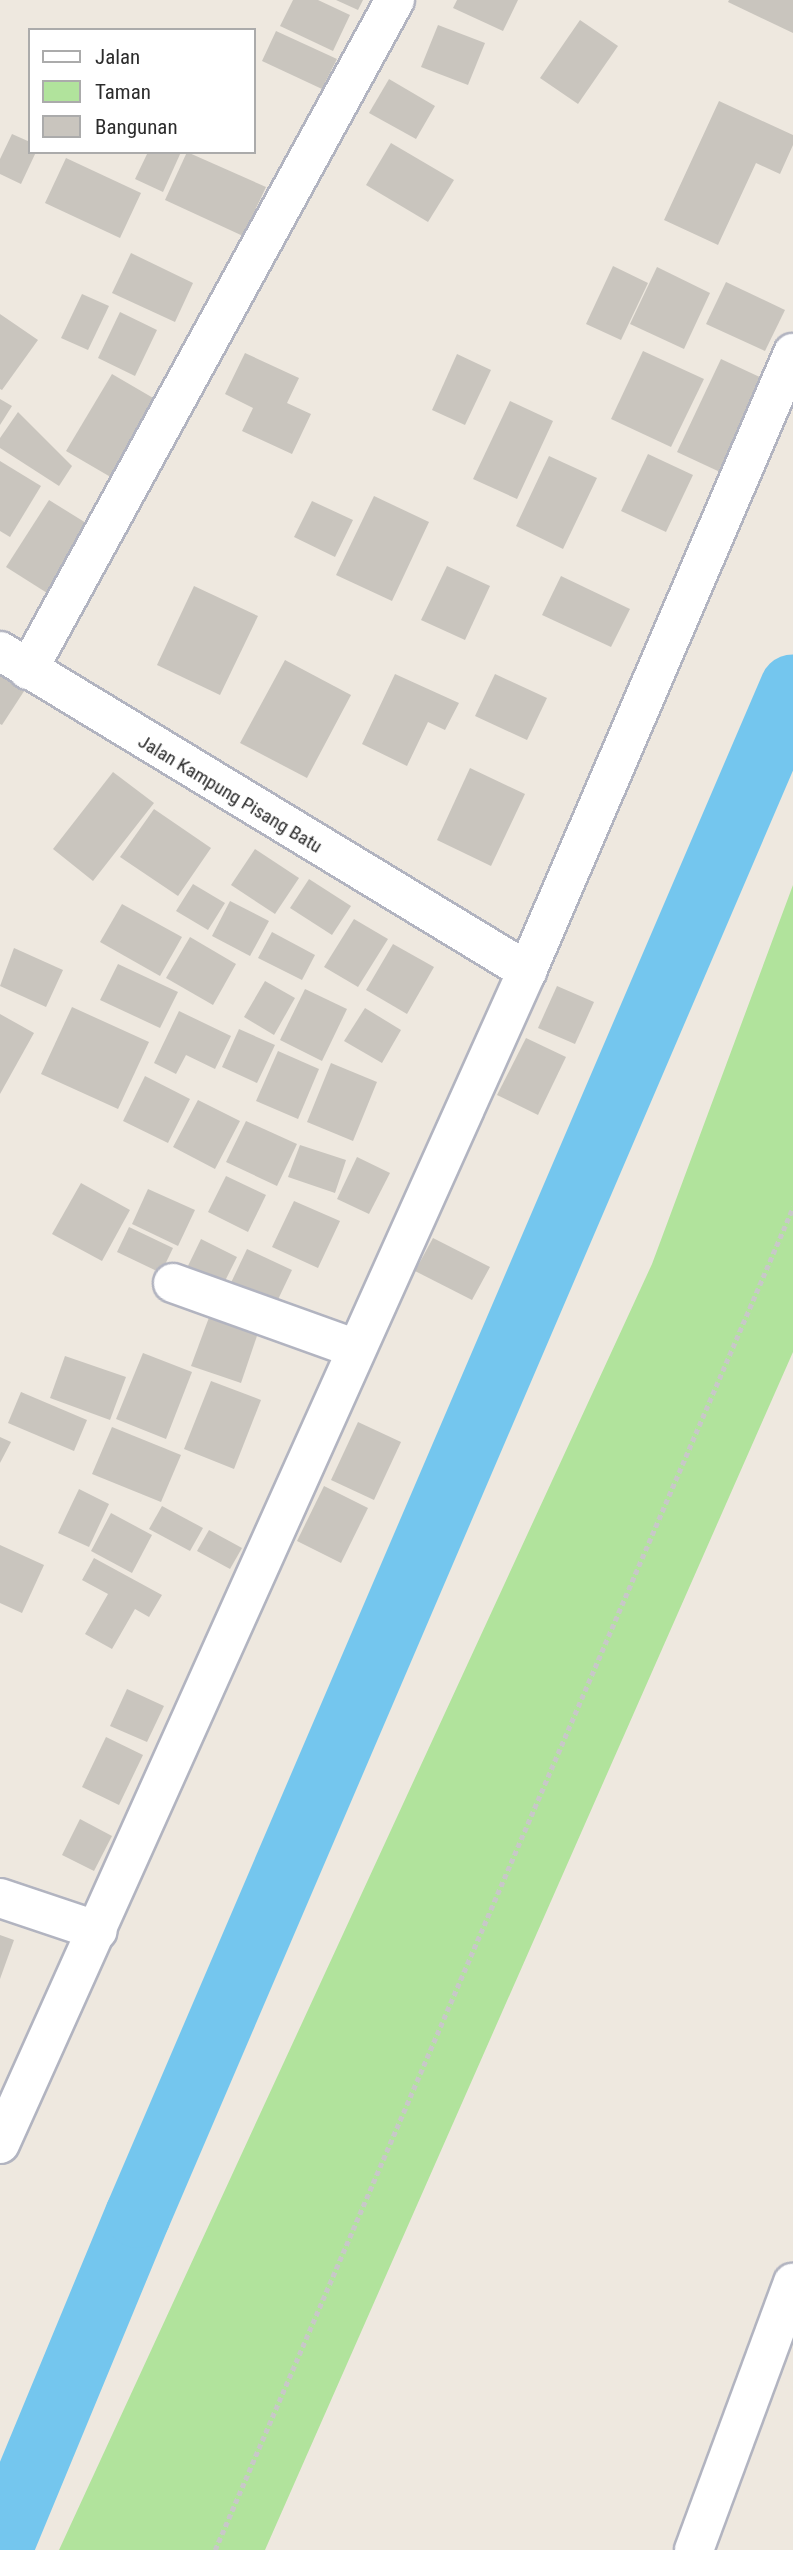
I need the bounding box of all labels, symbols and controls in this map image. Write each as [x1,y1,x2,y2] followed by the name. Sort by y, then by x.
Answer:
[28,28,256,154] legend
[95,45,140,69] text: Jalan
[95,80,151,104] text: Taman
[95,115,178,139] text: Bangunan
[134,730,326,858] street label: Jalan Kampung Pisang Batu

